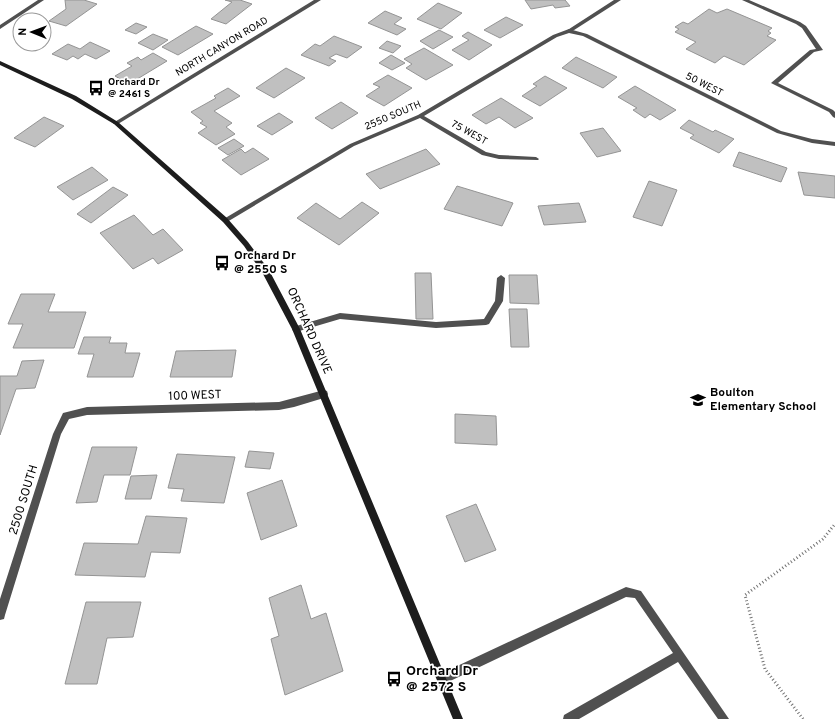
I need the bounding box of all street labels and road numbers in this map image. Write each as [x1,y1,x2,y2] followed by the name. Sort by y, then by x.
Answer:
[173,14,271,80] street label: NORTH CANYON ROAD
[683,70,725,100] street label: 50 WEST
[363,98,423,134] street label: 2550 SOUTH
[449,118,490,148] street label: 75 WEST
[283,285,335,377] street label: ORCHARD DRIVE
[168,387,222,405] street label: 100 WEST
[6,463,42,537] street label: 2500 SOUTH

